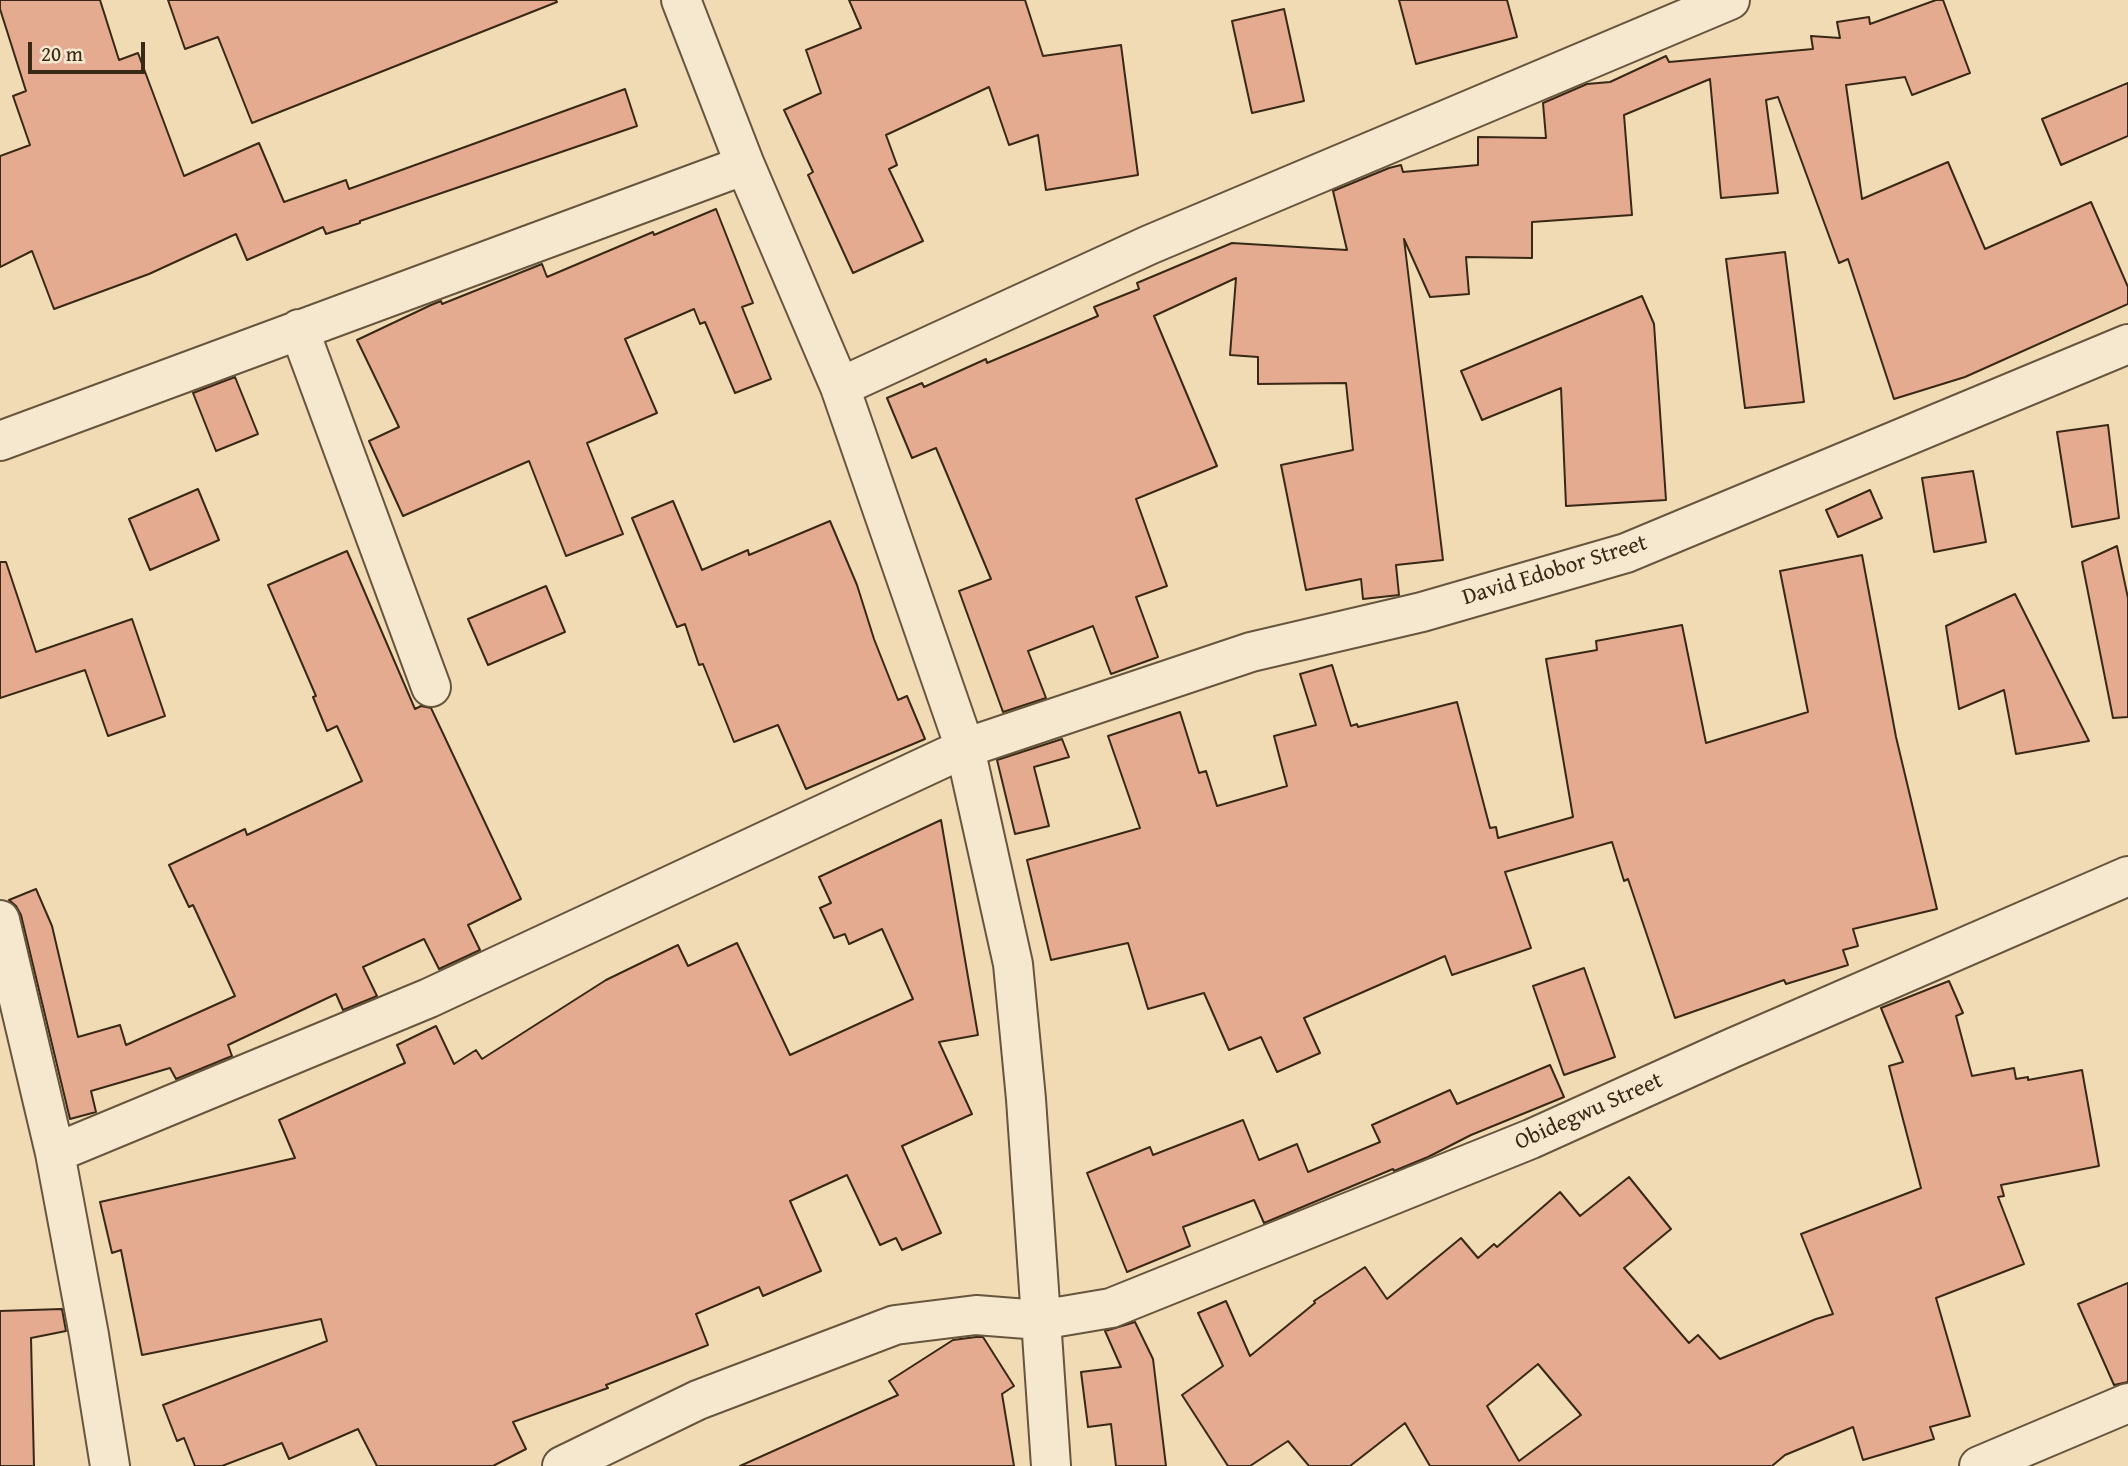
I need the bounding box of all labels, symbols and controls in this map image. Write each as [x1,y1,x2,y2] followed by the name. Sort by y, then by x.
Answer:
[32,28,149,72] scale bar
[41,38,83,69] text: 20 m
[1459,530,1651,612] street label: David Edobor Street
[1511,1067,1667,1157] street label: Obidegwu Street

